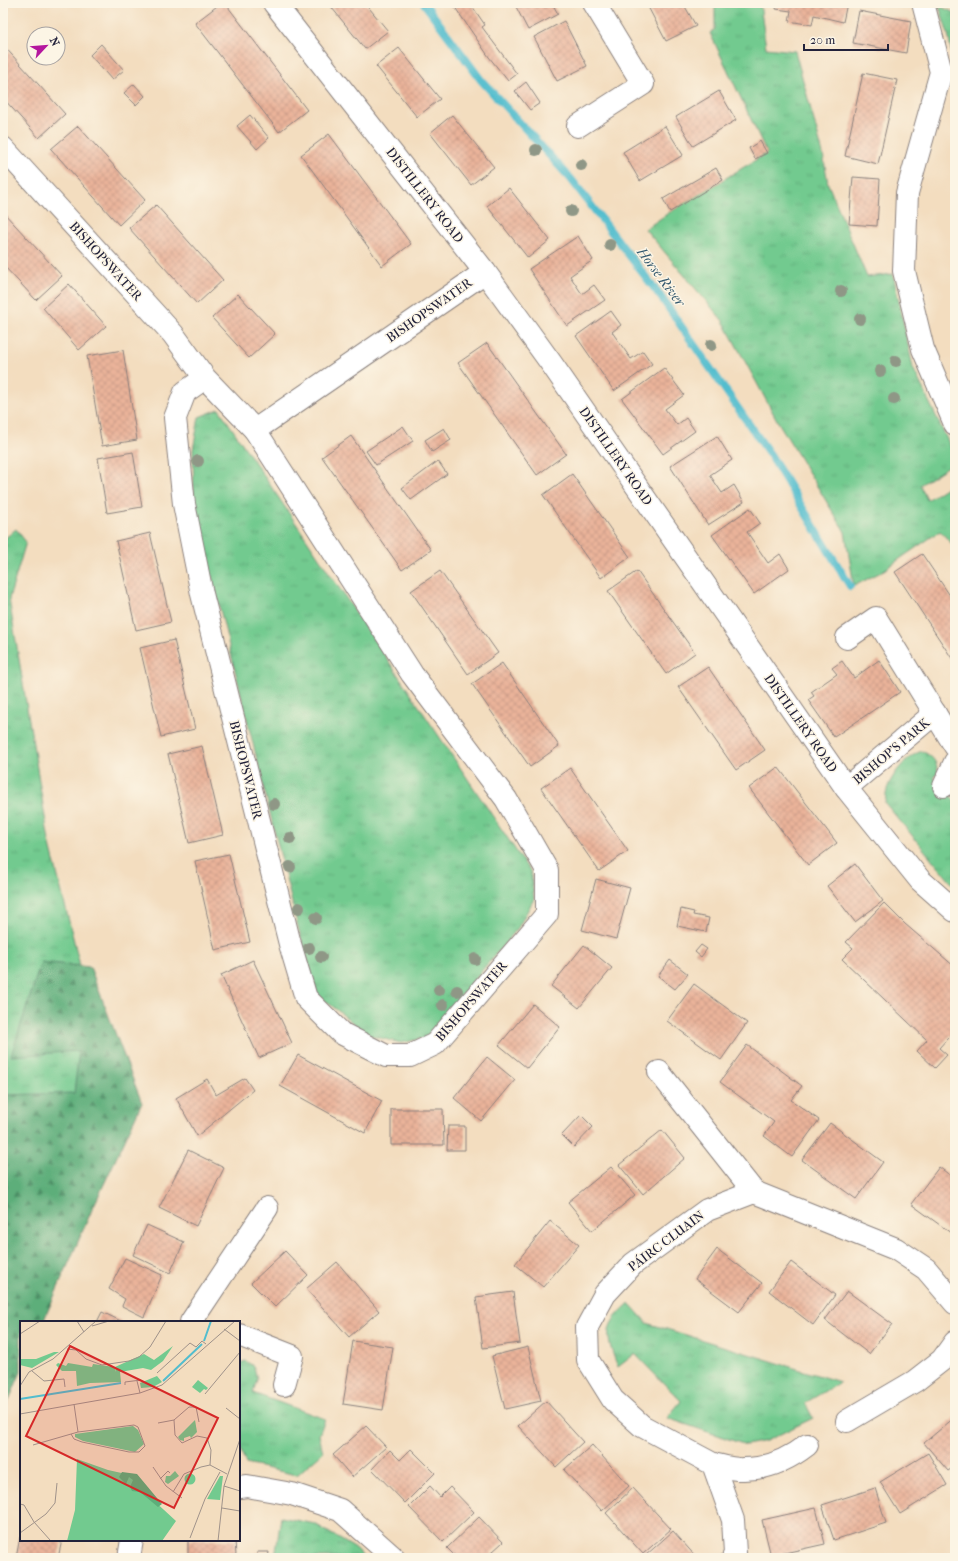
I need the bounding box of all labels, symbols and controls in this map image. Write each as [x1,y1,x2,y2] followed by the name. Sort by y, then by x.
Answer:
[26,26,66,66] north arrow
[804,26,888,52] scale bar
[810,33,835,47] text: 20 m
[47,35,62,49] text: N
[383,144,467,246] street label: DISTILLERY ROAD
[67,218,146,304] street label: BISHOPSWATER
[633,243,690,311] water label: Horse River
[383,275,475,345] street label: BISHOPSWATER
[576,404,656,508] street label: DISTILLERY ROAD
[761,671,841,775] street label: DISTILLERY ROAD
[850,714,933,787] street label: BISHOP'S PARK
[226,719,266,821] street label: BISHOPSWATER
[432,957,510,1044] street label: BISHOPSWATER
[625,1207,707,1274] street label: PÁIRC CLUAIN
[20,1321,240,1541] inset map

